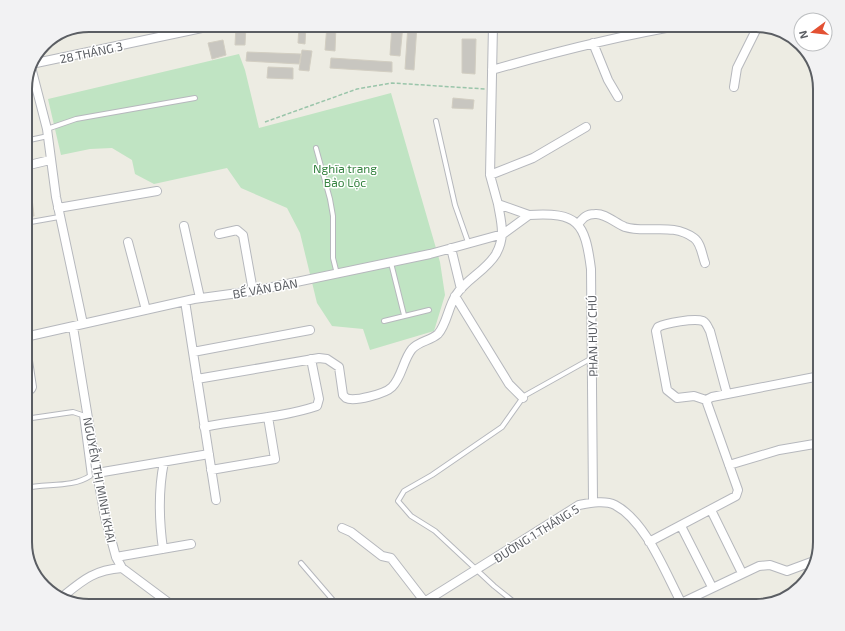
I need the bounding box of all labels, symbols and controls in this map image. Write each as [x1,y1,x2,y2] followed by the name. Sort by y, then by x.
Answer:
[793,12,833,52] north arrow
[796,29,810,40] text: N
[58,38,124,66] street label: 28 THÁNG 3
[313,161,377,190] park label: Nghĩa trang Bảo Lộc
[231,274,299,301] street label: BẾ VĂN ĐÀN
[584,295,600,377] street label: PHAN HUY CHÚ
[80,416,120,544] street label: NGUYỄN THỊ MINH KHAI
[491,501,581,565] street label: ĐƯỜNG 1 THÁNG 5

